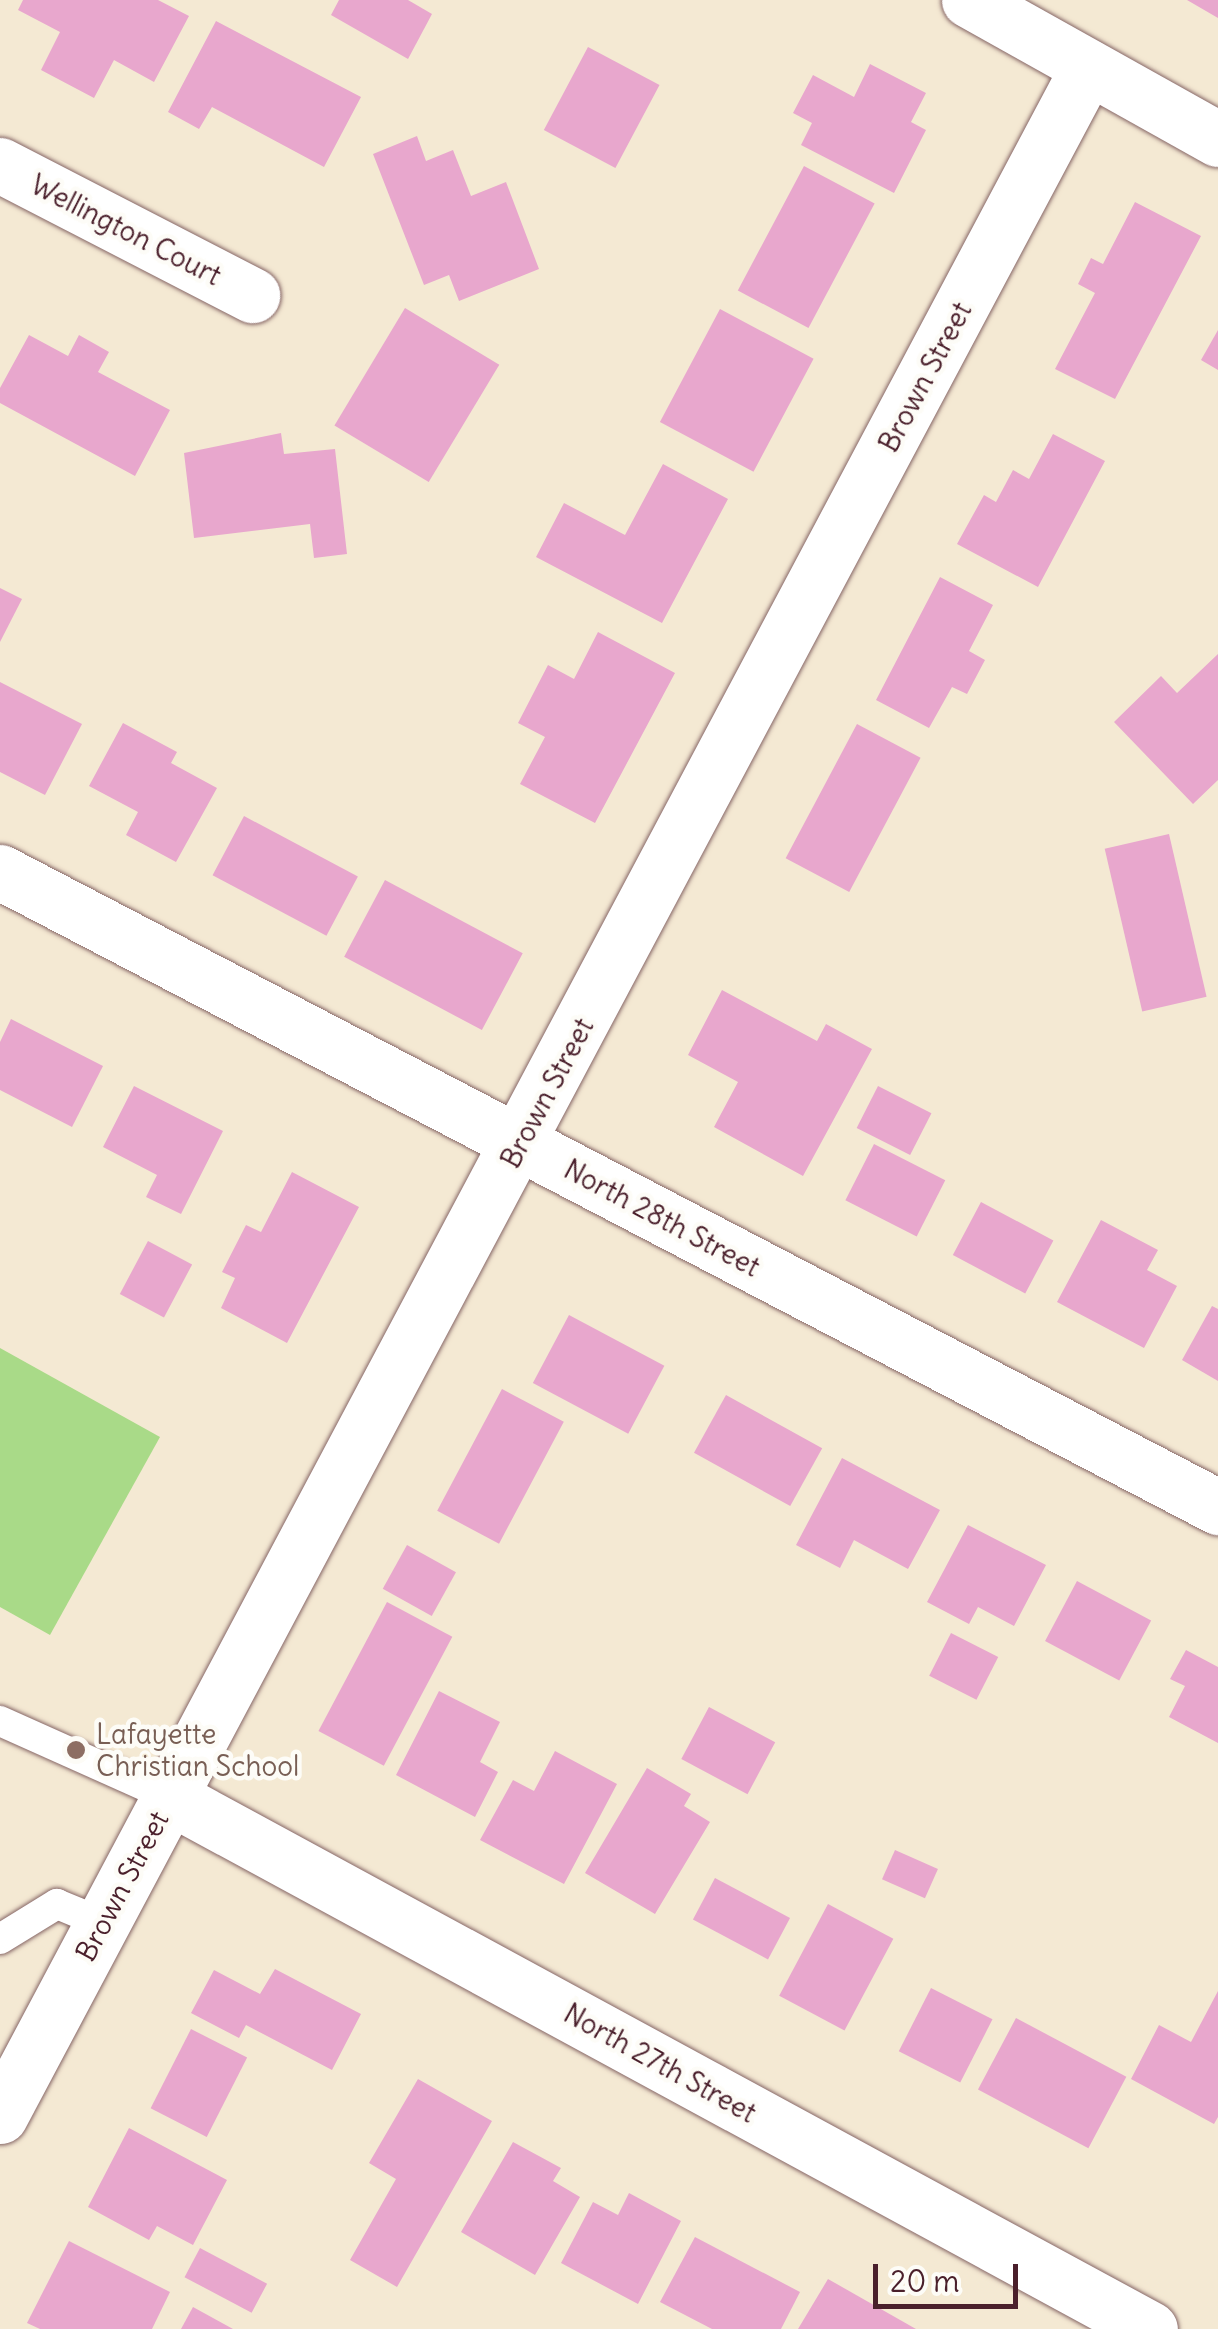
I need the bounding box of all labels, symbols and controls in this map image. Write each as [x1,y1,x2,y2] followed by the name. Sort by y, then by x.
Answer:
[25,168,227,292] street label: Wellington Court
[871,296,979,458] street label: Brown Street
[493,1012,601,1174] street label: Brown Street
[558,1152,766,1284] street label: North 28th Street
[96,1717,299,1783] place label: Lafayette Christian School
[65,1739,87,1761] marker: Lafayette Christian School
[68,1805,176,1967] street label: Brown Street
[558,1996,762,2130] street label: North 27th Street
[878,2244,1023,2306] scale bar
[890,2262,960,2300] text: 20 m

